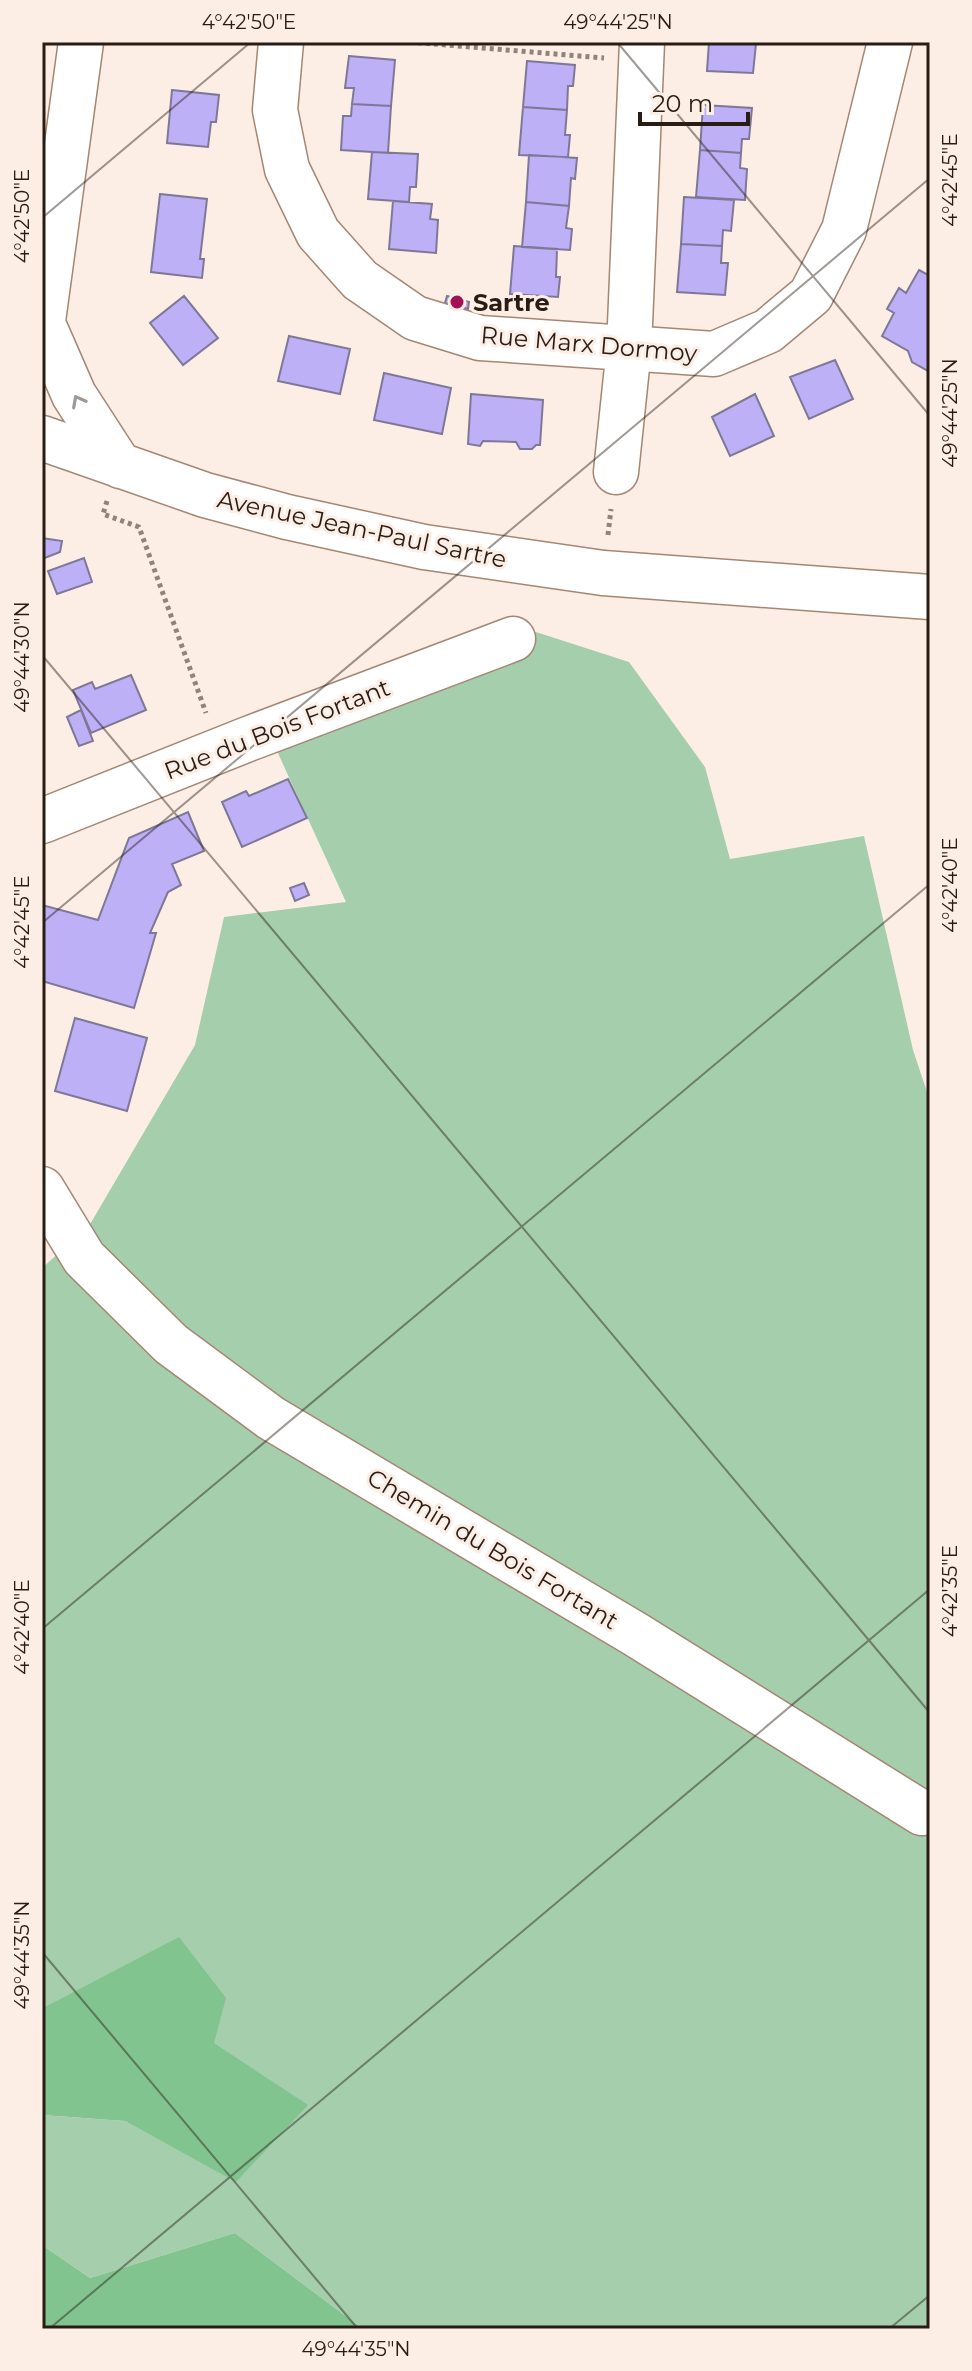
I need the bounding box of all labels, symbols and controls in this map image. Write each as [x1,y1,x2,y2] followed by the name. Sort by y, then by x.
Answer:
[202,10,296,34] text: 4°42'50"E
[563,10,673,34] text: 49°44'25"N
[640,76,748,126] scale bar
[652,89,713,118] text: 20 m
[938,133,962,227] text: 4°42'45"E
[10,169,34,263] text: 4°42'50"E
[473,288,550,317] place label: Sartre
[448,293,466,311] marker: Sartre
[479,320,699,368] street label: Rue Marx Dormoy
[938,358,962,468] text: 49°44'25"N
[72,395,87,409] one-way arrow
[215,484,509,574] street label: Avenue Jean-Paul Sartre
[10,601,34,713] text: 49°44'30"N
[160,672,394,785] street label: Rue du Bois Fortant
[938,837,962,933] text: 4°42'40"E
[10,875,34,969] text: 4°42'45"E
[362,1462,624,1636] street label: Chemin du Bois Fortant
[938,1545,962,1637] text: 4°42'35"E
[10,1579,34,1675] text: 4°42'40"E
[10,1900,34,2010] text: 49°44'35"N
[301,2337,411,2361] text: 49°44'35"N

